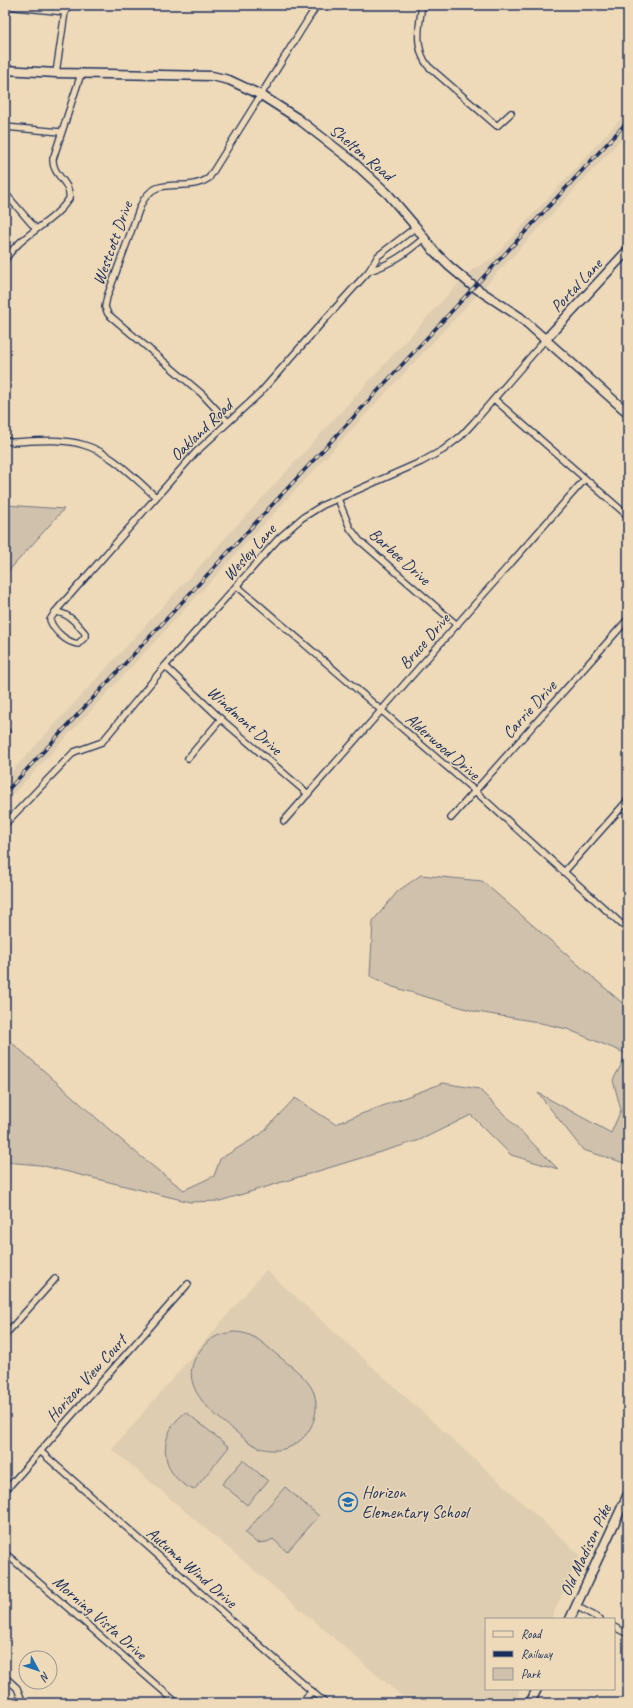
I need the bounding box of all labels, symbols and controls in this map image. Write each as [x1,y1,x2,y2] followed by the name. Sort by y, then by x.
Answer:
[325,119,401,187] street label: Shelton Road
[88,197,138,288] street label: Westcott Drive
[546,253,608,317] street label: Portal Lane
[166,393,240,465] street label: Oakland Road
[218,518,281,585] street label: Wesley Lane
[365,523,436,590] street label: Barbee Drive
[394,608,455,674] street label: Bruce Drive
[498,675,562,743] street label: Carrie Drive
[203,681,288,760] street label: Windmont Drive
[401,708,485,785] street label: Alderwood Drive
[42,1329,133,1426] street label: Horizon View Court
[362,1482,471,1523] place label: Horizon Elementary School
[337,1491,359,1513] school or university icon: Horizon Elementary School
[555,1500,616,1599] street label: Old Madison Pike
[142,1522,242,1613] street label: Autumn Wind Drive
[48,1571,152,1665] street label: Morning Vista Drive
[485,1618,615,1690] legend
[521,1626,543,1642] text: Road
[521,1646,553,1662] text: Railway
[18,1650,58,1690] north arrow
[521,1666,542,1682] text: Park
[37,1669,53,1685] text: N

